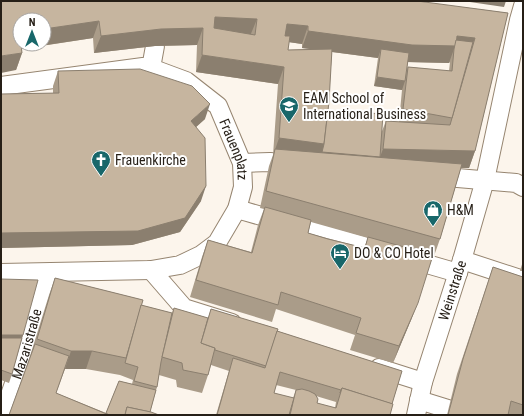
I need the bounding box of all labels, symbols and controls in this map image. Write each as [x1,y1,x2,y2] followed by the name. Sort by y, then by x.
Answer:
[12,12,52,52] north arrow
[29,16,36,29] text: N
[303,90,426,122] place label: EAM School of International Business
[278,95,300,123] school or university icon: EAM School of International Business
[216,116,251,180] street label: Frauenplatz
[90,149,112,177] church icon: Frauenkirche
[115,152,186,168] place label: Frauenkirche
[422,199,444,227] shop icon: H&M
[447,202,474,218] place label: H&M
[329,242,351,270] hotel icon: DO & CO Hotel
[354,245,434,261] place label: DO & CO Hotel
[435,258,470,322] street label: Weinstraße
[8,306,45,381] street label: Mazaristraße

